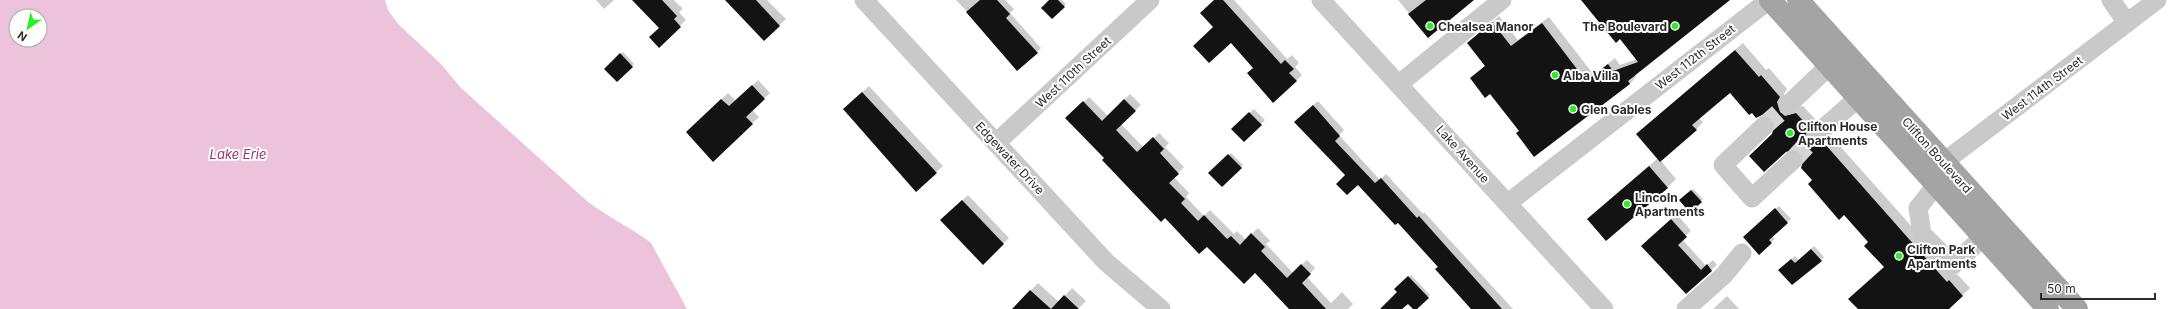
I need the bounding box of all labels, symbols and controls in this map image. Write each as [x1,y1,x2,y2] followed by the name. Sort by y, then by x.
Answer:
[8,8,48,48] north arrow
[1438,19,1534,34] place label: Chealsea Manor
[1582,19,1667,34] place label: The Boulevard
[1425,21,1435,31] marker: Chealsea Manor
[1652,21,1738,93] street label: West 112th Street
[1670,21,1680,31] marker: The Boulevard
[15,28,30,44] text: N
[1032,33,1114,111] street label: West 110th Street
[1999,53,2086,123] street label: West 114th Street
[1563,68,1618,83] place label: Alba Villa
[1550,70,1560,80] marker: Alba Villa
[1581,102,1652,117] place label: Glen Gables
[1568,104,1578,114] marker: Glen Gables
[1899,114,1975,196] street label: Clifton Boulevard
[973,119,1047,197] street label: Edgewater Drive
[1798,119,1877,148] place label: Clifton House Apartments
[1433,122,1493,186] street label: Lake Avenue
[1785,128,1795,138] marker: Clifton House Apartments
[210,146,266,162] water label: Lake Erie
[1635,190,1705,219] place label: Lincoln Apartments
[1622,199,1632,209] marker: Lincoln Apartments
[1907,242,1977,271] place label: Clifton Park Apartments
[1894,251,1904,261] marker: Clifton Park Apartments
[2041,275,2155,301] scale bar
[2047,281,2076,296] text: 50 m

